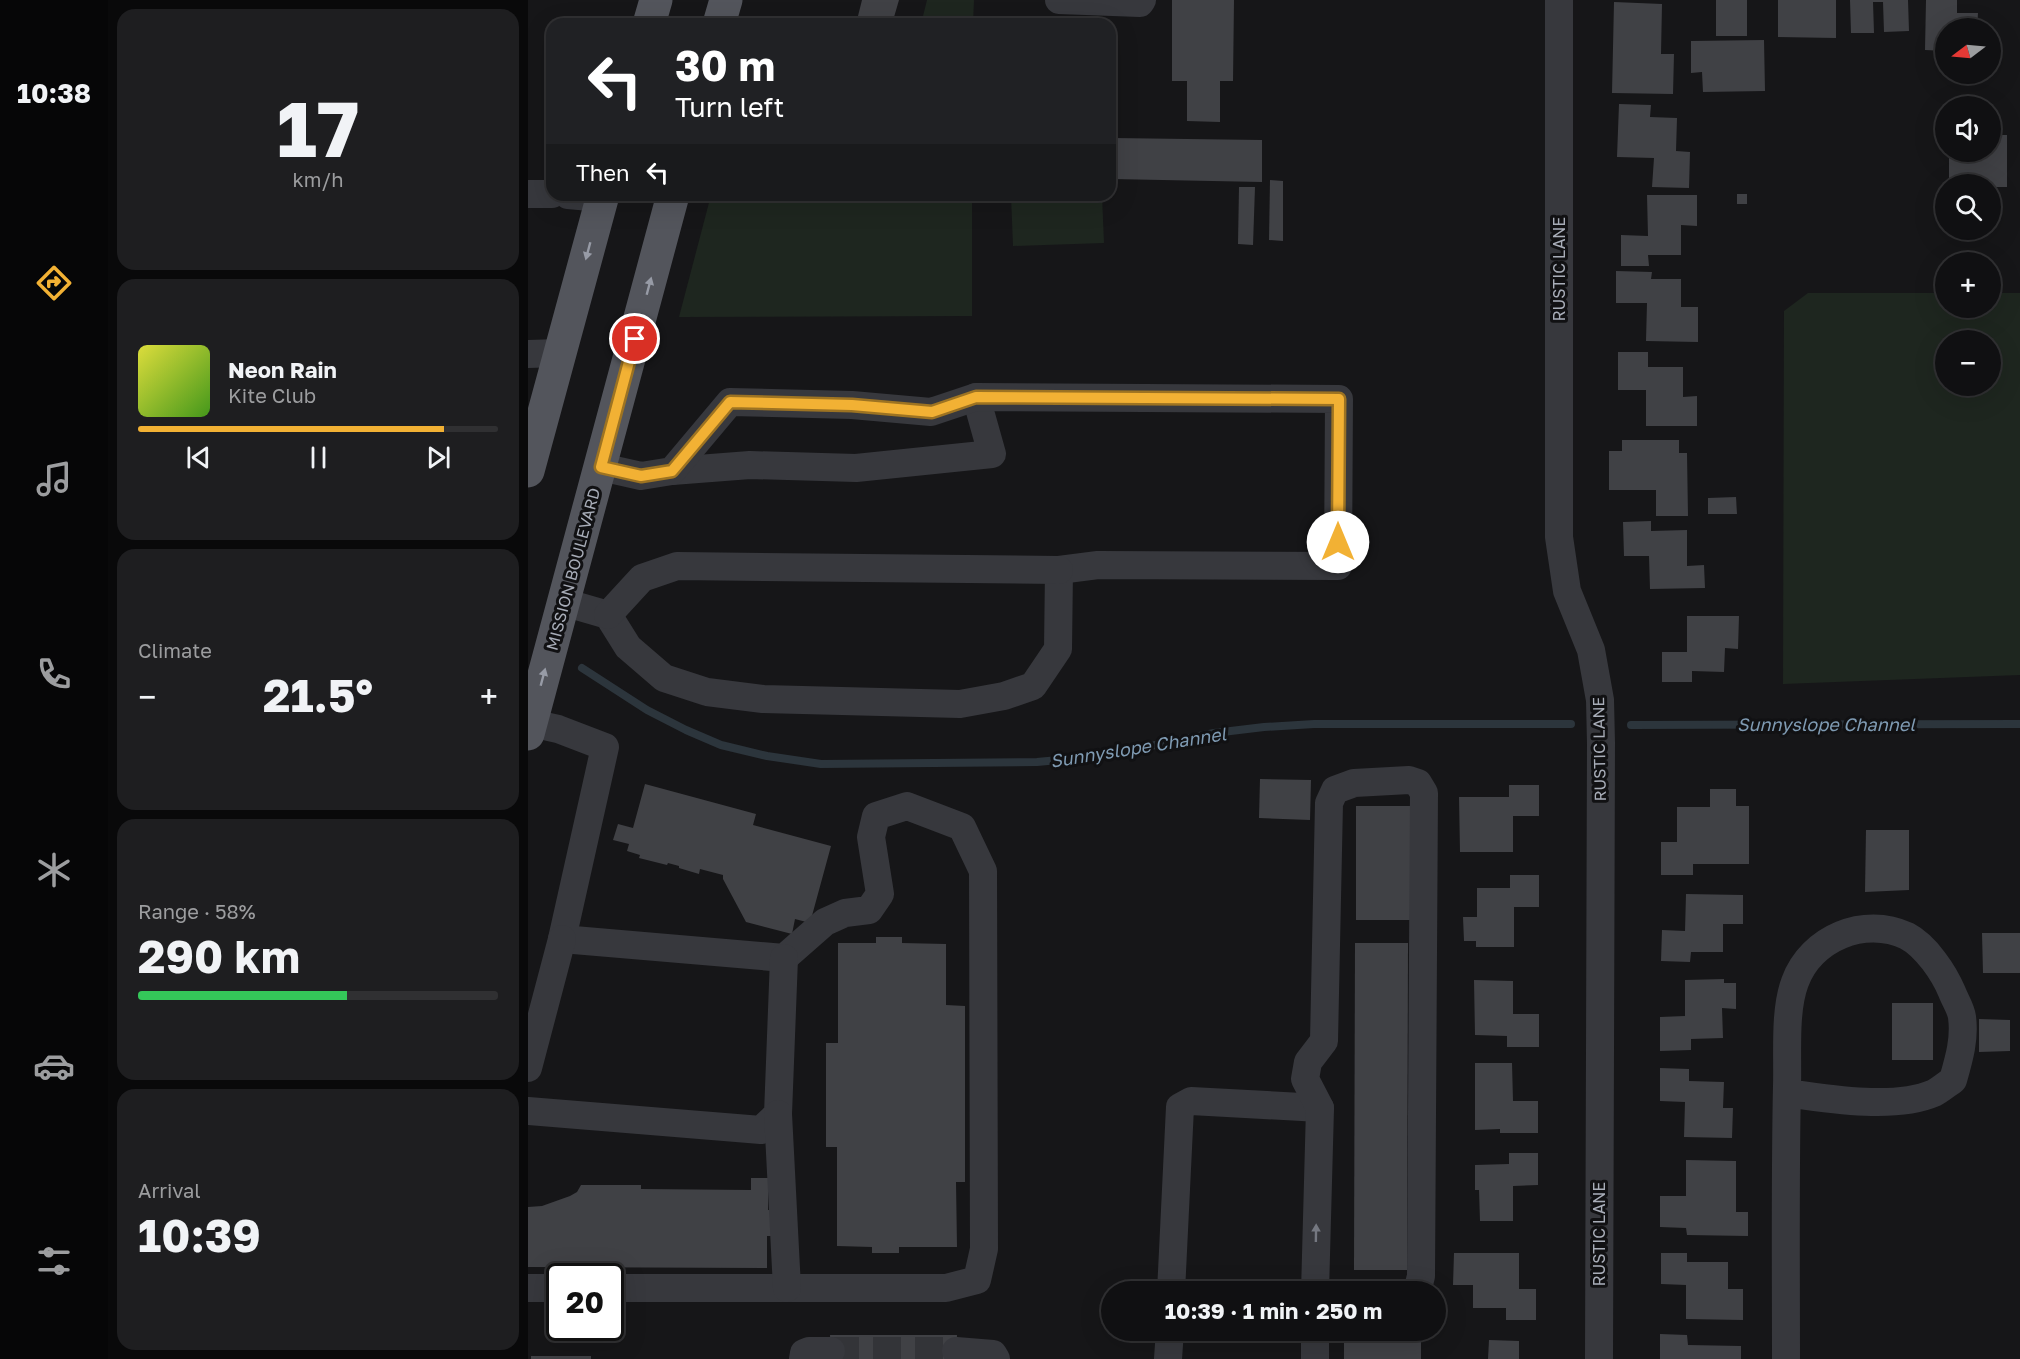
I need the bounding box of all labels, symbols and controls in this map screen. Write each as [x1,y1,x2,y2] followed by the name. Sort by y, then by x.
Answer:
[1935,18,2001,84] north arrow
[1935,18,2001,396] map controls
[675,40,775,90] text: 30 m
[576,42,654,120] icon: left
[17,77,91,109] text: 10:38
[277,81,359,174] text: 17
[675,91,784,123] text: Turn left
[1935,96,2001,162] button: sound
[641,156,674,189] icon: left
[576,159,629,186] text: Then
[293,167,343,191] text: km/h
[1935,174,2001,240] button: search
[1549,217,1569,321] street label: RUSTIC LANE
[582,242,592,261] one-way arrow
[1935,252,2001,318] button: +
[33,262,75,304] icon: directions
[644,277,654,295] one-way arrow
[609,313,660,364] pin
[618,322,651,355] icon: arrive
[1935,330,2001,396] button: −
[228,356,337,383] text: Neon Rain
[228,383,316,407] text: Kite Club
[182,441,215,474] icon: previous
[302,441,335,474] icon: pause
[422,441,455,474] icon: next
[33,458,75,500] icon: music
[542,485,604,653] street label: MISSION BOULEVARD
[1306,510,1370,574] position arrow
[138,638,212,662] text: Climate
[33,653,75,695] icon: phone
[263,668,373,722] text: 21.5°
[539,668,548,686] one-way arrow
[138,677,156,716] text: −
[480,677,498,716] text: +
[1588,697,1610,801] street label: RUSTIC LANE
[1737,713,1916,735] water label: Sunnyslope Channel
[1048,722,1229,772] water label: Sunnyslope Channel
[33,849,75,891] icon: climate
[138,899,256,923] text: Range · 58%
[138,929,300,983] text: 290 km
[33,1045,75,1087] icon: car
[138,1178,201,1202] text: Arrival
[1589,1182,1609,1286] street label: RUSTIC LANE
[138,1208,261,1262] text: 10:39
[1311,1224,1321,1243] one-way arrow
[33,1240,75,1282] icon: filters
[546,1263,624,1341] speed limit sign: 20
[1165,1297,1382,1324] text: 10:39 · 1 min · 250 m

